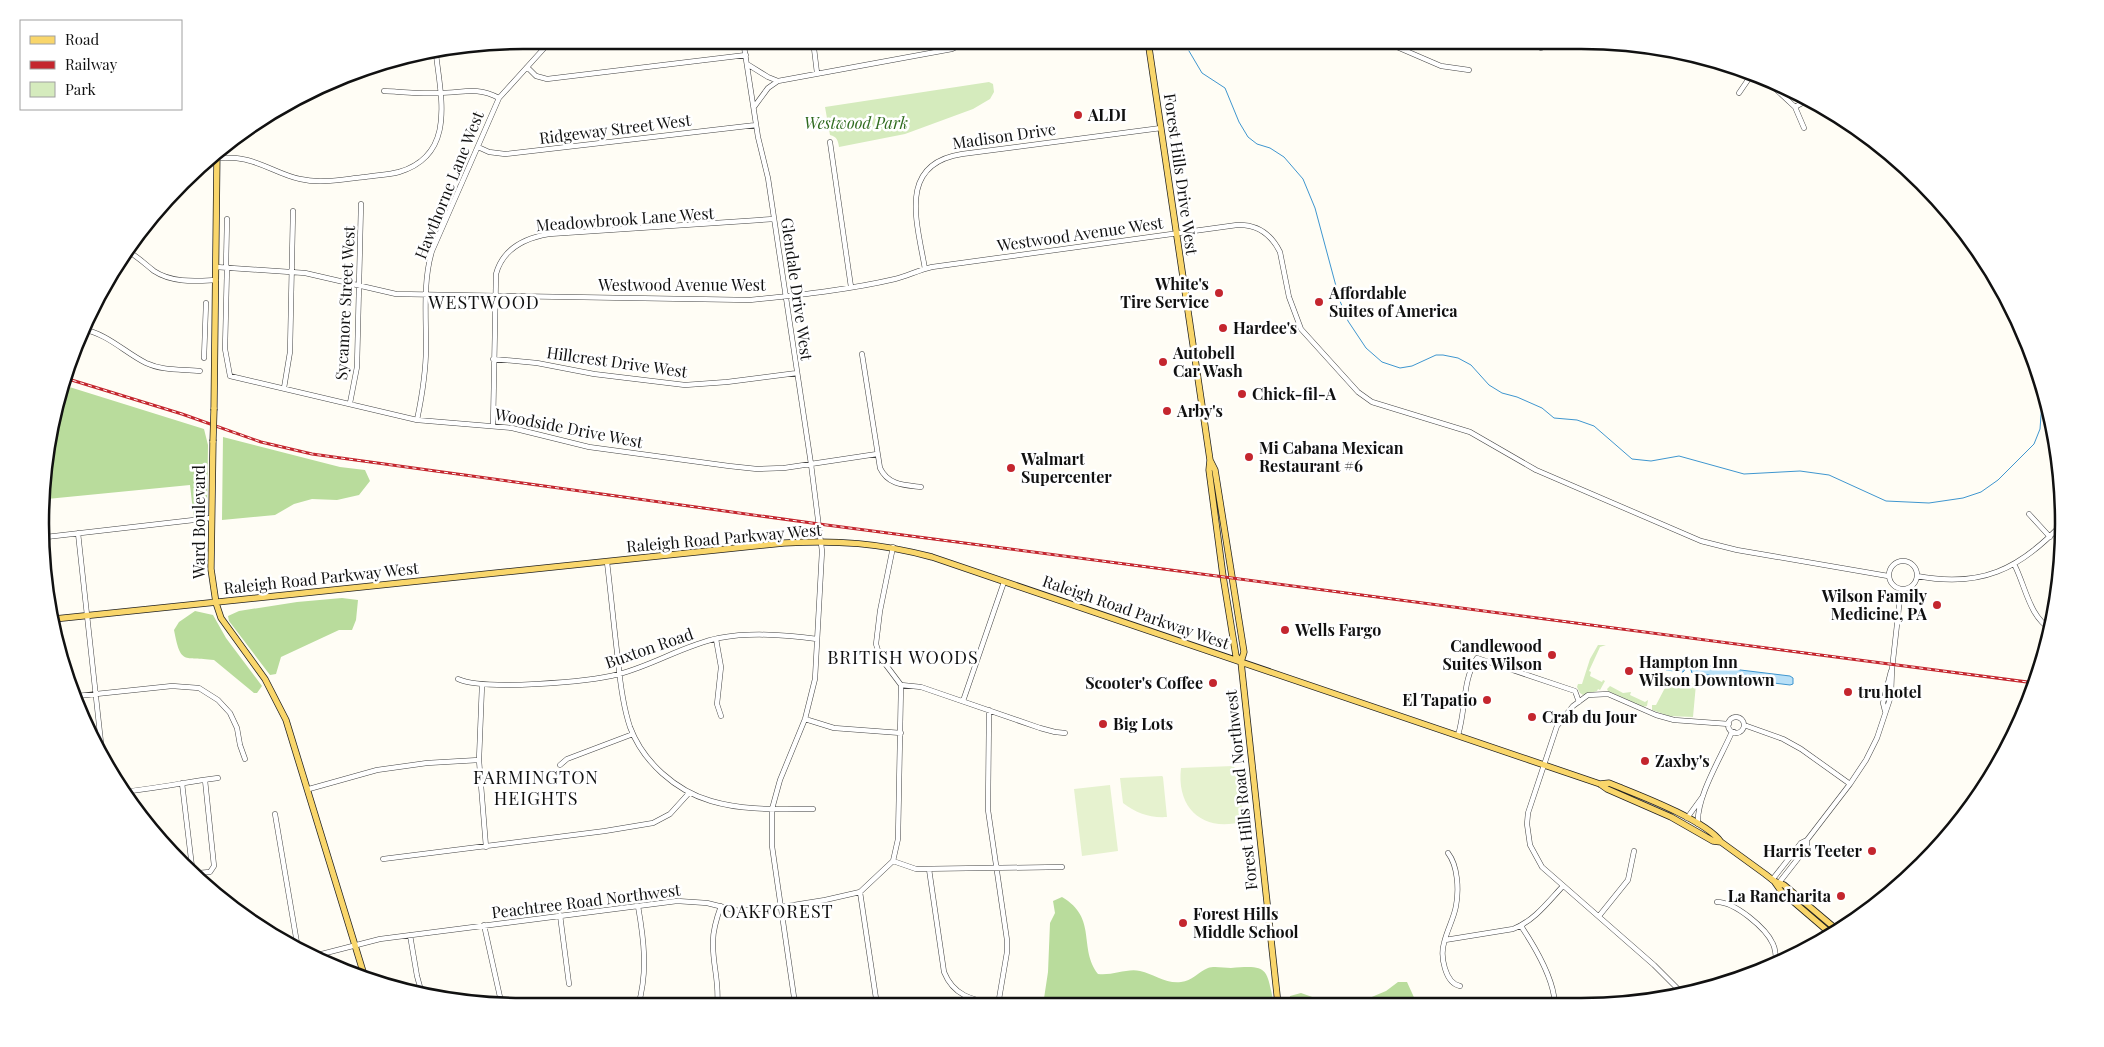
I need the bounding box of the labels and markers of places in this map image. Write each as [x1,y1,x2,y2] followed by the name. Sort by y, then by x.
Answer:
[1087,104,1126,125] place label: ALDI
[1072,109,1084,121] marker: ALDI
[1120,273,1209,312] place label: White's Tire Service
[1328,282,1458,321] place label: Affordable Suites of America
[1213,287,1225,299] marker: White's Tire Service
[1313,296,1325,308] marker: Affordable Suites of America
[1233,317,1297,338] place label: Hardee's
[1217,322,1229,334] marker: Hardee's
[1172,342,1243,381] place label: Autobell Car Wash
[1157,356,1169,368] marker: Autobell Car Wash
[1252,383,1336,404] place label: Chick-fil-A
[1236,388,1248,400] marker: Chick-fil-A
[1176,400,1223,421] place label: Arby's
[1161,405,1173,417] marker: Arby's
[1259,437,1404,476] place label: Mi Cabana Mexican Restaurant #6
[1020,448,1112,487] place label: Walmart Supercenter
[1243,451,1255,463] marker: Mi Cabana Mexican Restaurant #6
[1005,462,1017,474] marker: Walmart Supercenter
[1821,585,1928,624] place label: Wilson Family Medicine, PA
[1931,599,1943,611] marker: Wilson Family Medicine, PA
[1294,619,1381,640] place label: Wells Fargo
[1279,624,1291,636] marker: Wells Fargo
[1442,635,1542,674] place label: Candlewood Suites Wilson
[1546,649,1558,661] marker: Candlewood Suites Wilson
[1638,651,1775,690] place label: Hampton Inn Wilson Downtown
[1623,665,1635,677] marker: Hampton Inn Wilson Downtown
[1085,672,1203,693] place label: Scooter's Coffee
[1207,677,1219,689] marker: Scooter's Coffee
[1857,681,1922,702] place label: tru hotel
[1842,686,1854,698] marker: tru hotel
[1402,689,1477,710] place label: El Tapatio
[1481,694,1493,706] marker: El Tapatio
[1542,706,1637,727] place label: Crab du Jour
[1526,711,1538,723] marker: Crab du Jour
[1113,713,1173,734] place label: Big Lots
[1097,718,1109,730] marker: Big Lots
[1655,750,1710,771] place label: Zaxby's
[1639,755,1651,767] marker: Zaxby's
[1763,840,1863,861] place label: Harris Teeter
[1866,845,1878,857] marker: Harris Teeter
[1728,885,1832,906] place label: La Rancharita
[1835,890,1847,902] marker: La Rancharita
[1193,903,1299,942] place label: Forest Hills Middle School
[1177,917,1189,929] marker: Forest Hills Middle School

